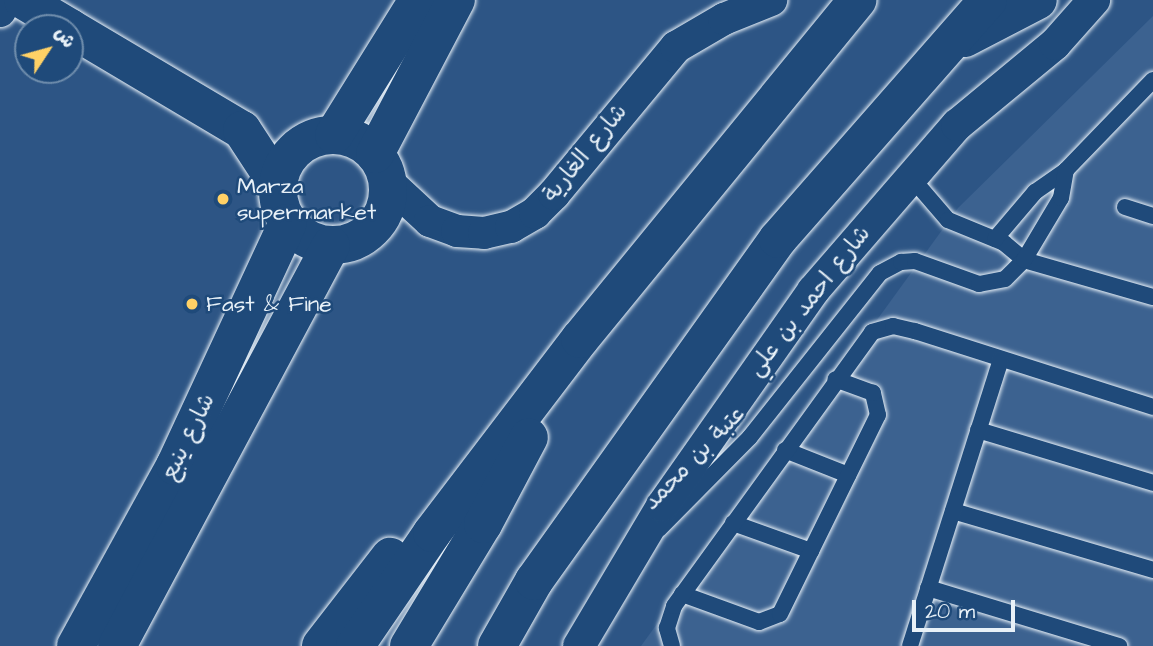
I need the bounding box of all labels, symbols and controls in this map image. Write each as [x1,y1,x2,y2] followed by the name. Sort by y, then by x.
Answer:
[14,14,84,84] north arrow
[48,21,82,54] text: ش
[537,98,633,208] street label: شارع الغارية
[237,172,376,226] place label: Marza supermarket
[215,191,231,207] marker: Marza supermarket
[742,220,876,382] street label: شارع احمد بن علي
[206,290,332,318] place label: Fast & Fine
[184,296,200,312] marker: Fast & Fine
[155,389,221,485] street label: شارع ينبع
[637,400,751,516] street label: عتبة بن محمد
[915,586,1018,630] scale bar
[925,597,975,626] text: 20 m

